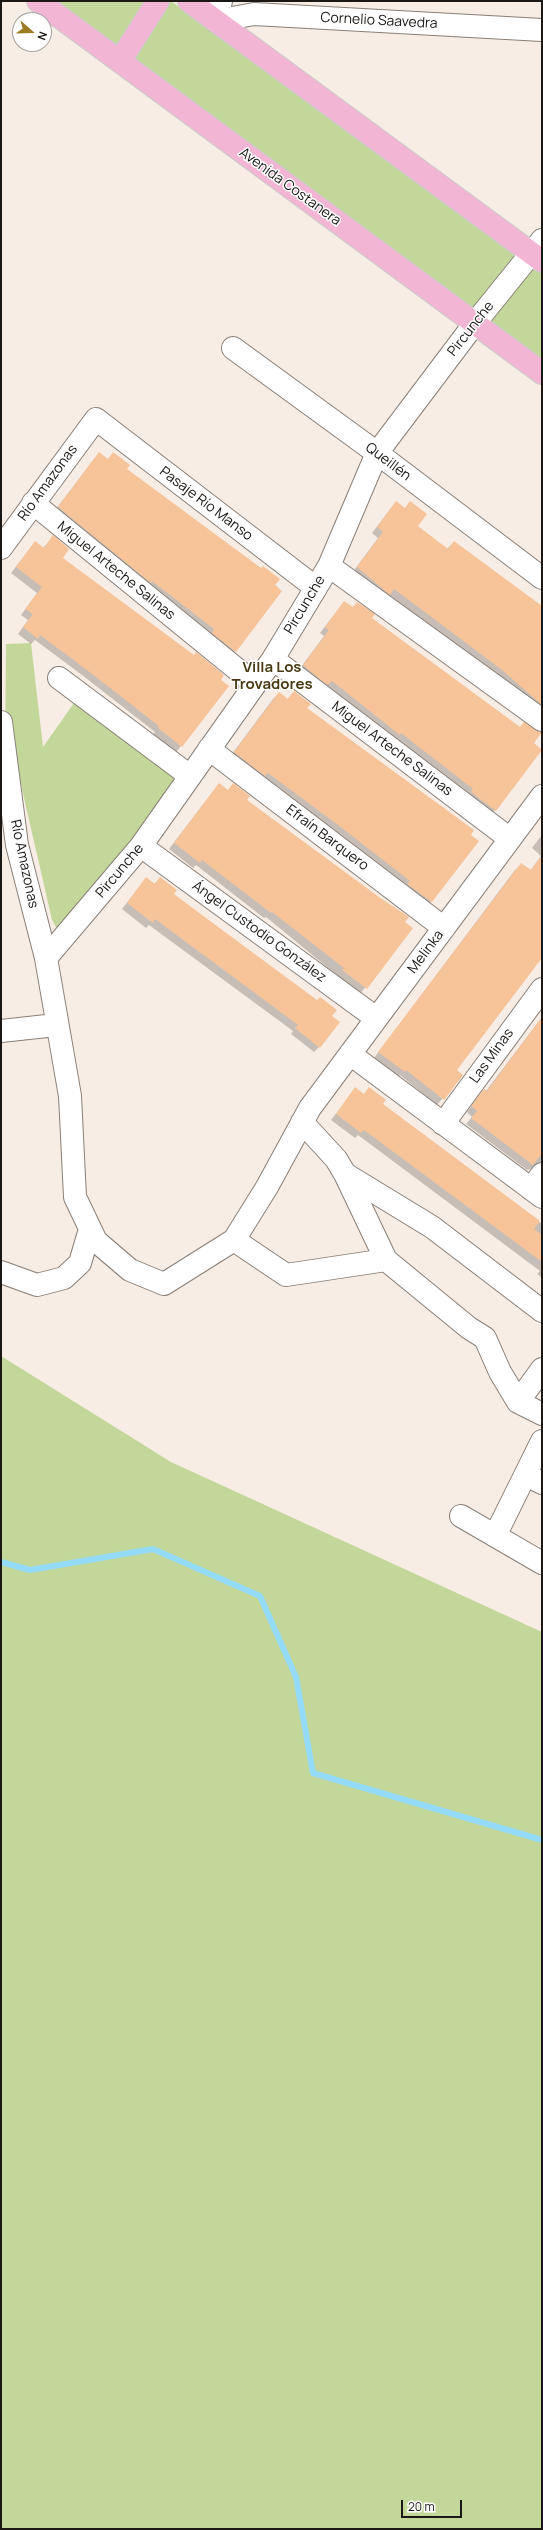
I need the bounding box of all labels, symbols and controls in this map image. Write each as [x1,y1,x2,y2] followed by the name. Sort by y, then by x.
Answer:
[320,10,438,32] street label: Cornelio Saavedra
[12,12,52,52] north arrow
[34,30,51,42] text: N
[236,144,344,230] street label: Avenida Costanera
[444,298,498,360] street label: Pircunche
[362,439,414,485] street label: Queillén
[15,442,81,524] street label: Río Amazonas
[156,464,256,544] street label: Pasaje Río Manso
[54,518,178,624] street label: Miguel Arteche Salinas
[281,573,329,637] street label: Pircunche
[231,659,313,694] district label: Villa Los Trovadores
[328,698,456,800] street label: Miguel Arteche Salinas
[282,801,372,875] street label: Efraín Barquero
[6,818,42,910] street label: Río Amazonas
[93,841,147,901] street label: Pircunche
[189,878,329,986] street label: Ángel Custodio González
[404,927,448,977] street label: Melinka
[467,1025,517,1087] street label: Las Minas
[403,2492,464,2518] scale bar
[408,2498,435,2515] text: 20 m

